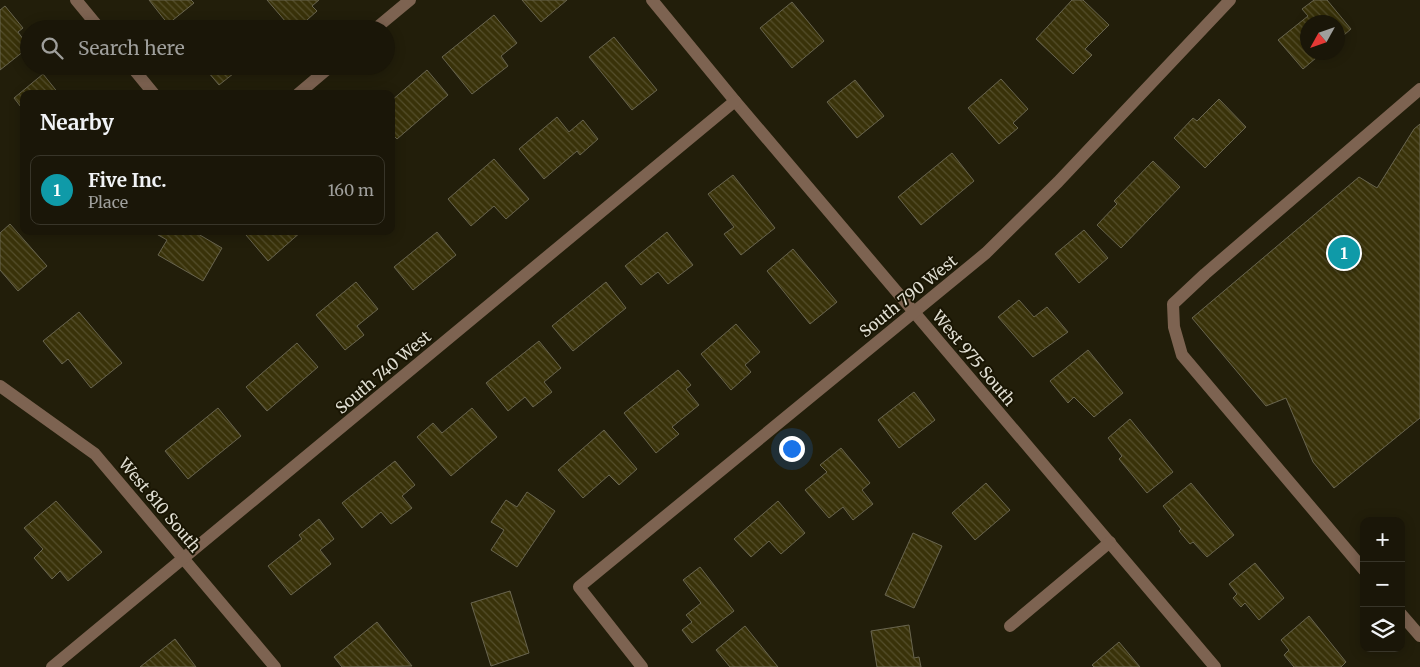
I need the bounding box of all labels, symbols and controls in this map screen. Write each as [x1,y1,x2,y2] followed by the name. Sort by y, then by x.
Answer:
[1300,15,1345,60] north arrow
[20,20,395,75] search box
[38,34,66,62] icon: search
[78,36,185,60] text: Search here
[40,109,114,136] text: Nearby
[88,168,166,192] text: Five Inc.
[53,180,61,200] text: 1
[328,180,374,200] text: 160 m
[88,192,128,212] text: Place
[1328,234,1360,272] pin: 1
[855,250,961,341] street label: South 790 West
[928,305,1020,410] street label: West 975 South
[331,326,435,418] street label: South 740 West
[779,436,805,462] your location
[114,453,205,557] street label: West 810 South
[1360,517,1405,652] map controls
[1360,517,1405,562] button: +
[1360,562,1405,607] button: −
[1360,607,1405,652] button: layers

